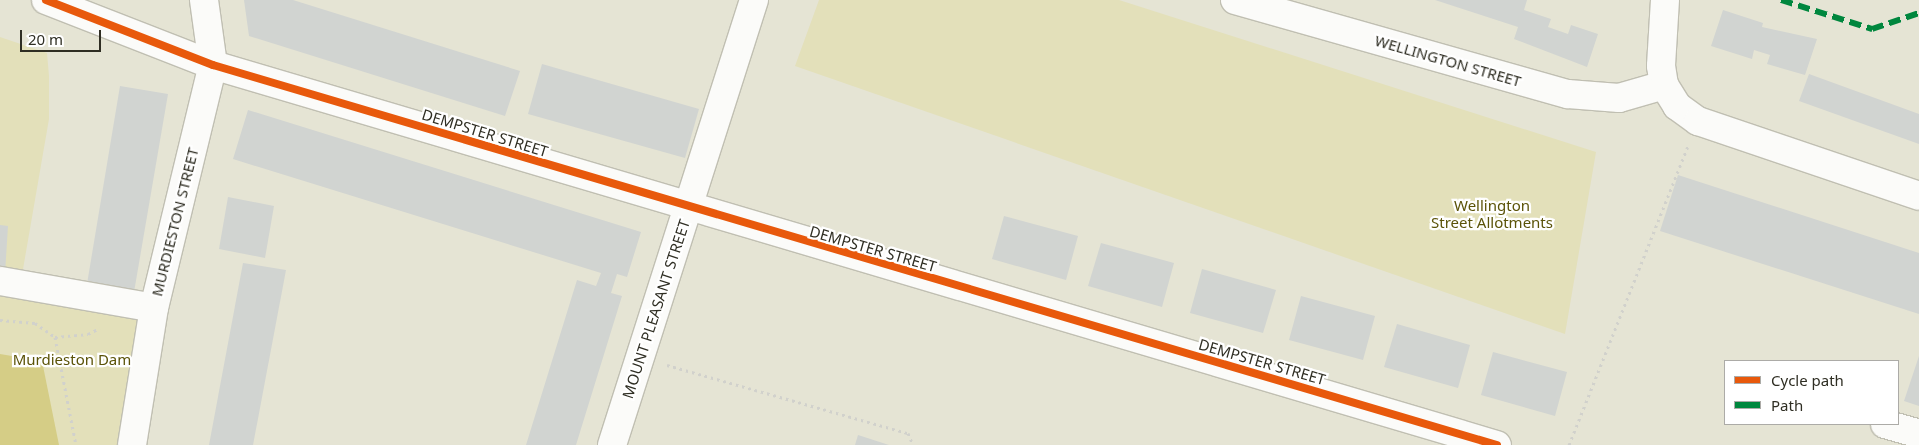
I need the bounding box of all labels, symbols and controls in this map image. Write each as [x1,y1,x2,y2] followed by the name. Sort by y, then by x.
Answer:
[22,20,104,52] scale bar
[28,29,63,49] text: 20 m
[1373,31,1523,91] street label: WELLINGTON STREET
[420,105,550,161] street label: DEMPSTER STREET
[148,146,202,298] street label: MURDIESTON STREET
[1431,196,1553,231] park label: Wellington Street Allotments
[619,217,693,401] street label: MOUNT PLEASANT STREET
[808,222,938,276] street label: DEMPSTER STREET
[1197,335,1327,389] street label: DEMPSTER STREET
[13,351,131,369] park label: Murdieston Dam
[1724,360,1899,425] legend
[1771,370,1844,390] text: Cycle path
[1771,395,1803,415] text: Path

